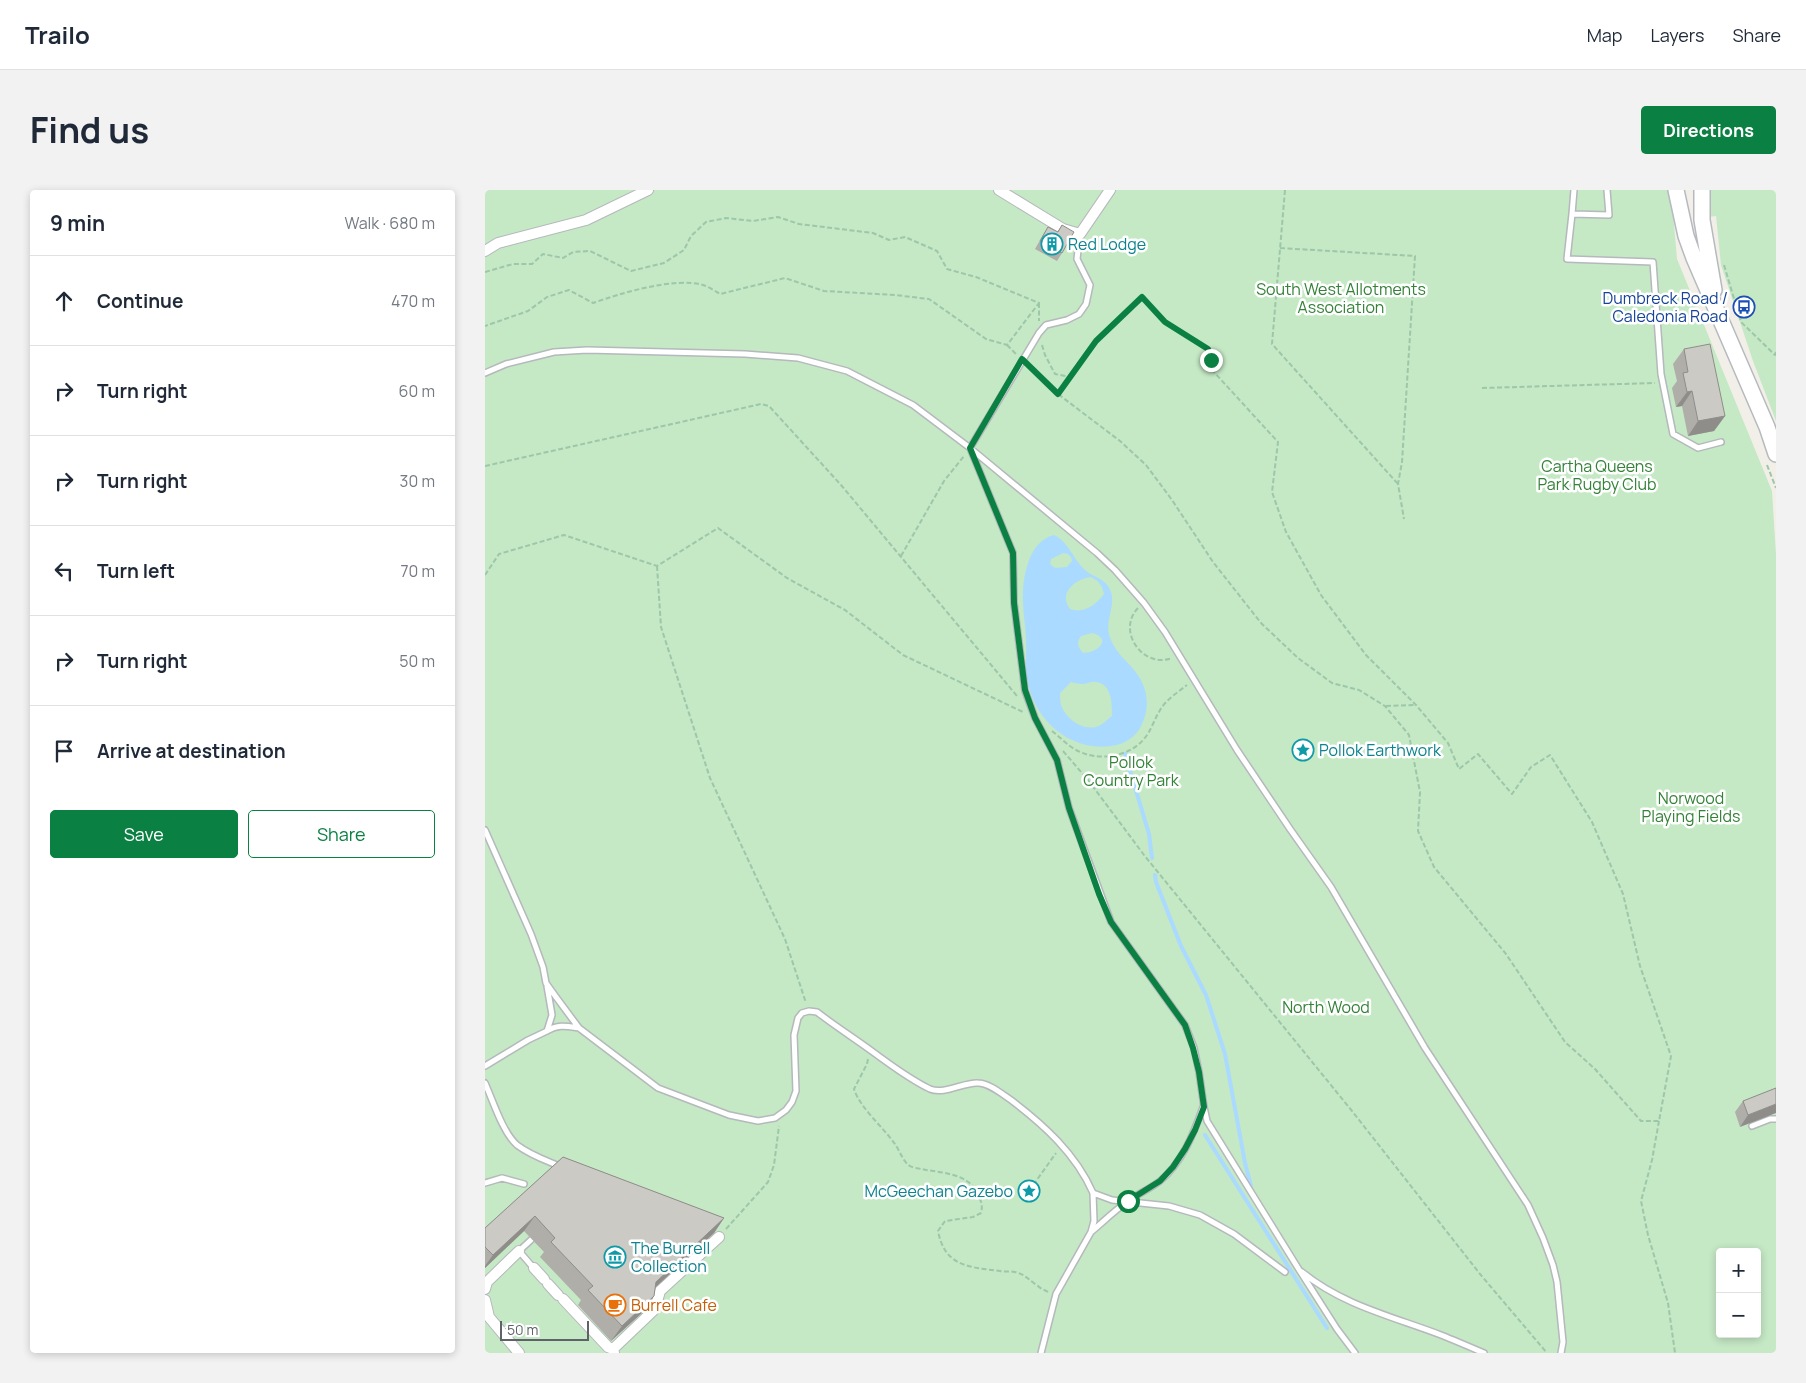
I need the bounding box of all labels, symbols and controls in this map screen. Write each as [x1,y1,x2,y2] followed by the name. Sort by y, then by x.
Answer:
[25,18,90,51] text: Trailo
[1587,23,1622,47] text: Map
[1650,23,1704,47] text: Layers
[1732,23,1781,47] text: Share
[30,106,149,154] text: Find us
[1641,106,1776,154] button: Directions
[50,209,105,237] text: 9 min
[344,212,435,234] text: Walk · 680 m
[1040,232,1064,256] building icon: Red Lodge
[1068,233,1146,255] place label: Red Lodge
[1256,278,1426,318] park label: South West Allotments Association
[50,287,78,315] icon: ahead
[1602,287,1728,327] place label: Dumbreck Road / Caledonia Road
[97,288,183,314] text: Continue
[391,290,435,312] text: 470 m
[1732,295,1756,319] bus stop icon: Dumbreck Road / Caledonia Road
[1200,349,1223,372] route end
[50,377,78,405] icon: right
[97,378,187,404] text: Turn right
[399,380,435,402] text: 60 m
[1538,455,1657,495] park label: Cartha Queens Park Rugby Club
[50,467,78,495] icon: right
[97,468,187,494] text: Turn right
[400,470,435,492] text: 30 m
[50,557,78,585] icon: left
[97,558,175,584] text: Turn left
[400,560,435,582] text: 70 m
[50,647,78,675] icon: right
[97,648,187,674] text: Turn right
[399,650,435,672] text: 50 m
[50,737,78,765] icon: arrive
[97,738,286,764] text: Arrive at destination
[1291,738,1315,762] place icon: Pollok Earthwork
[1319,739,1442,761] place label: Pollok Earthwork
[1083,751,1180,791] park label: Pollok Country Park
[1642,787,1740,827] park label: Norwood Playing Fields
[50,810,238,858] button: Save
[248,810,435,858] button: Share
[1282,996,1370,1018] park label: North Wood
[1017,1179,1041,1203] place icon: McGeechan Gazebo
[864,1180,1013,1202] place label: McGeechan Gazebo
[1117,1190,1140,1213] route start
[631,1237,710,1277] place label: The Burrell Collection
[603,1245,627,1269] museum icon: The Burrell Collection
[1716,1248,1761,1338] map controls
[1716,1248,1761,1293] button: +
[603,1293,627,1317] cafe icon: Burrell Cafe
[1716,1293,1761,1338] button: −
[631,1294,717,1316] place label: Burrell Cafe
[500,1318,589,1341] scale bar
[507,1320,538,1339] text: 50 m

